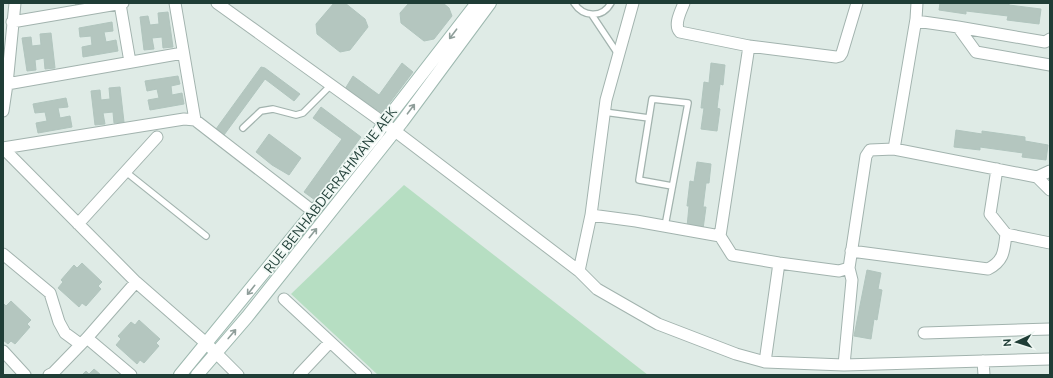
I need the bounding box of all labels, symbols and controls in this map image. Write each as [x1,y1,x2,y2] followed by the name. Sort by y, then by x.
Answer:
[449,28,458,39] one-way arrow
[260,103,400,276] street label: RUE BENHABDERRAHMANE AEK
[407,104,416,115] one-way arrow
[309,228,317,239] one-way arrow
[247,284,256,295] one-way arrow
[997,322,1037,362] north arrow
[227,329,236,340] one-way arrow
[1001,338,1013,347] text: N

